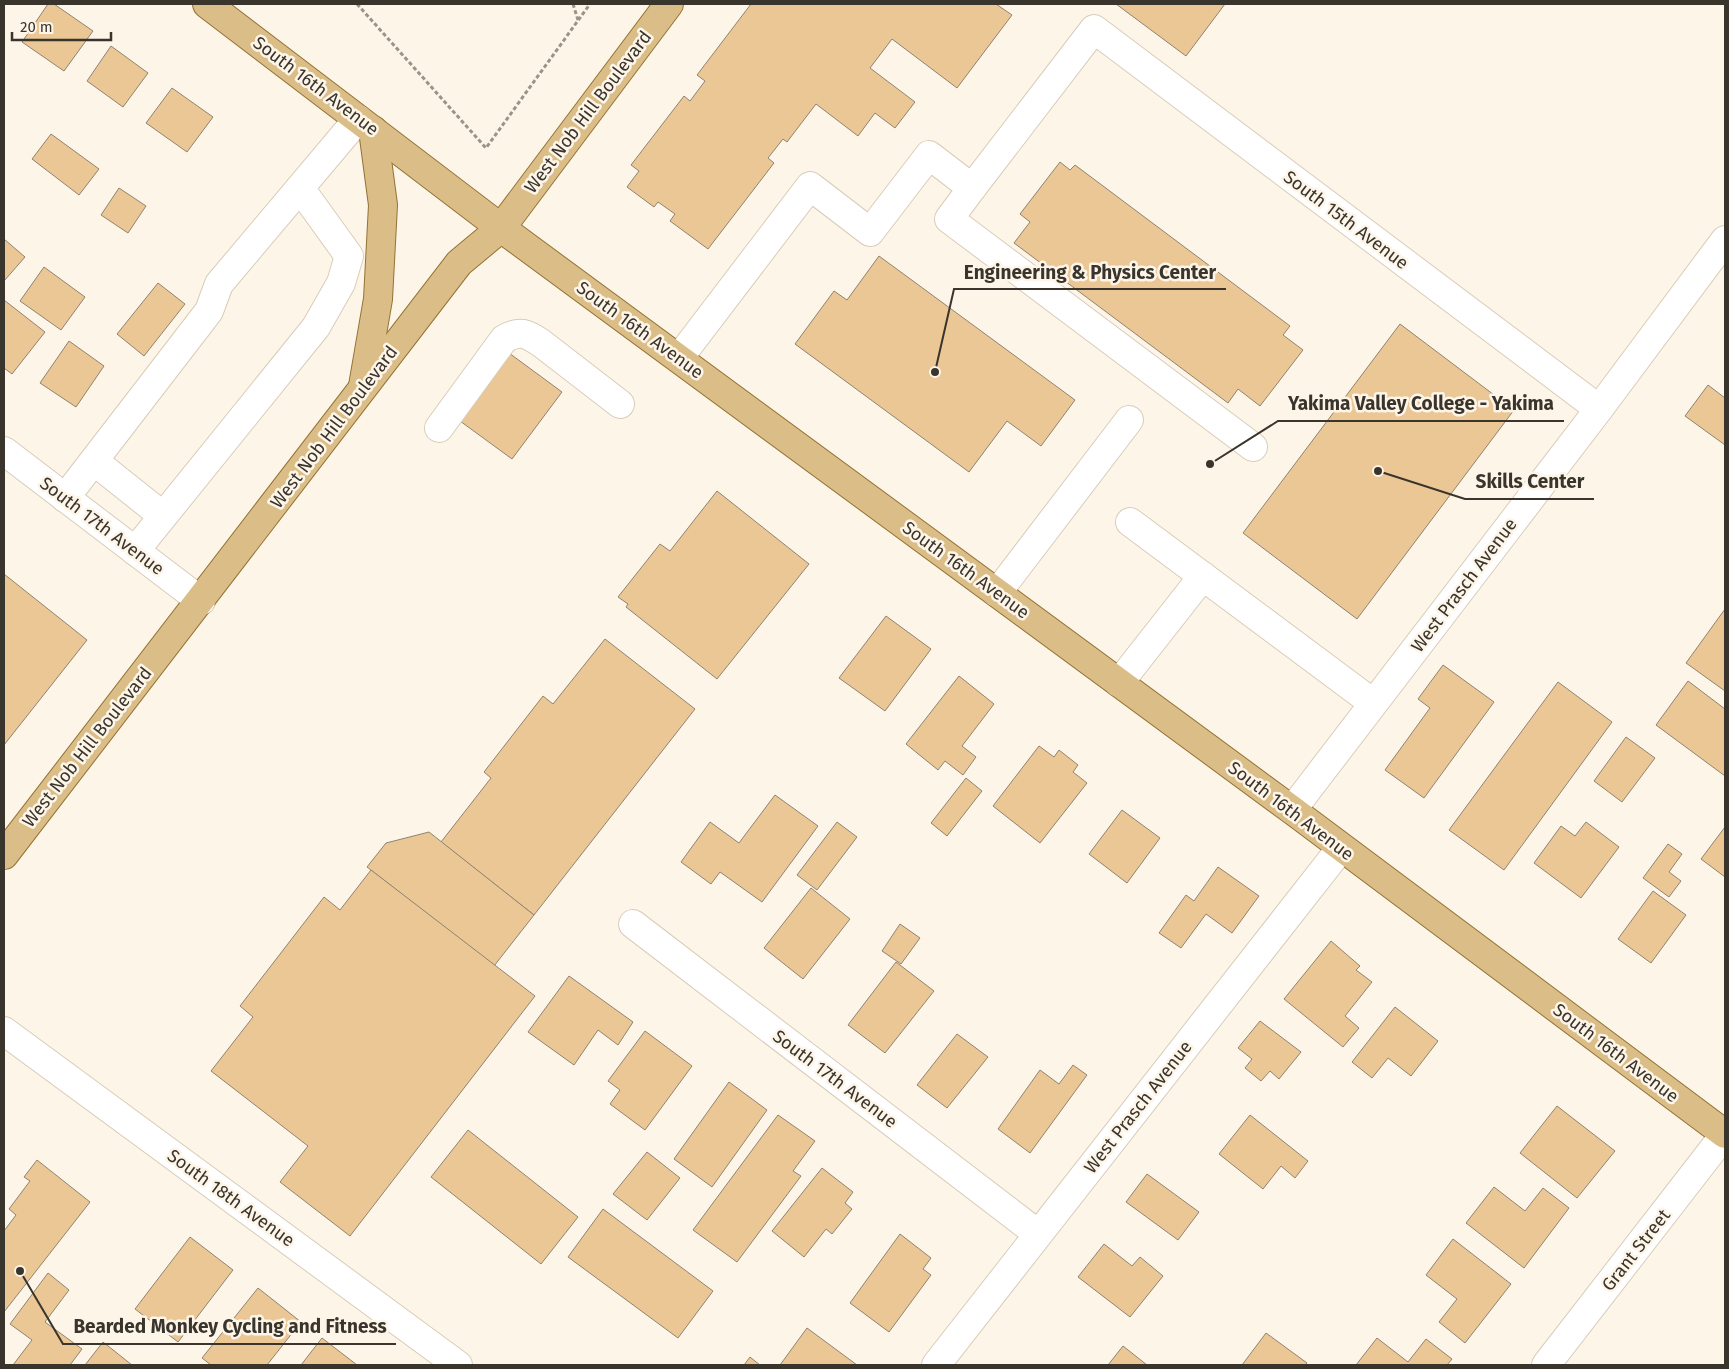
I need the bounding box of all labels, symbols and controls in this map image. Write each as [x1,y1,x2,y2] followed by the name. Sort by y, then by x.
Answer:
[12,10,111,42] scale bar
[20,18,53,36] text: 20 m
[520,27,656,197] street label: West Nob Hill Boulevard
[249,32,383,140] street label: South 16th Avenue
[1279,166,1413,274] street label: South 15th Avenue
[954,255,1226,289] callout: Engineering & Physics Center
[964,261,1217,284] text: Engineering & Physics Center
[572,277,708,383] street label: South 16th Avenue
[266,342,402,512] street label: West Nob Hill Boulevard
[1278,387,1564,421] callout: Yakima Valley College - Yakima
[1287,392,1554,415] text: Yakima Valley College - Yakima
[1465,465,1594,499] callout: Skills Center
[1476,470,1585,493] text: Skills Center
[35,472,169,580] street label: South 17th Avenue
[1406,514,1522,656] street label: West Prasch Avenue
[898,517,1034,623] street label: South 16th Avenue
[18,662,156,832] street label: West Nob Hill Boulevard
[1224,757,1358,865] street label: South 16th Avenue
[1549,999,1683,1107] street label: South 16th Avenue
[768,1025,902,1133] street label: South 17th Avenue
[1079,1036,1197,1178] street label: West Prasch Avenue
[163,1144,299,1252] street label: South 18th Avenue
[1597,1204,1675,1295] street label: Grant Street
[63,1310,396,1344] callout: Bearded Monkey Cycling and Fitness
[73,1315,387,1338] text: Bearded Monkey Cycling and Fitness

